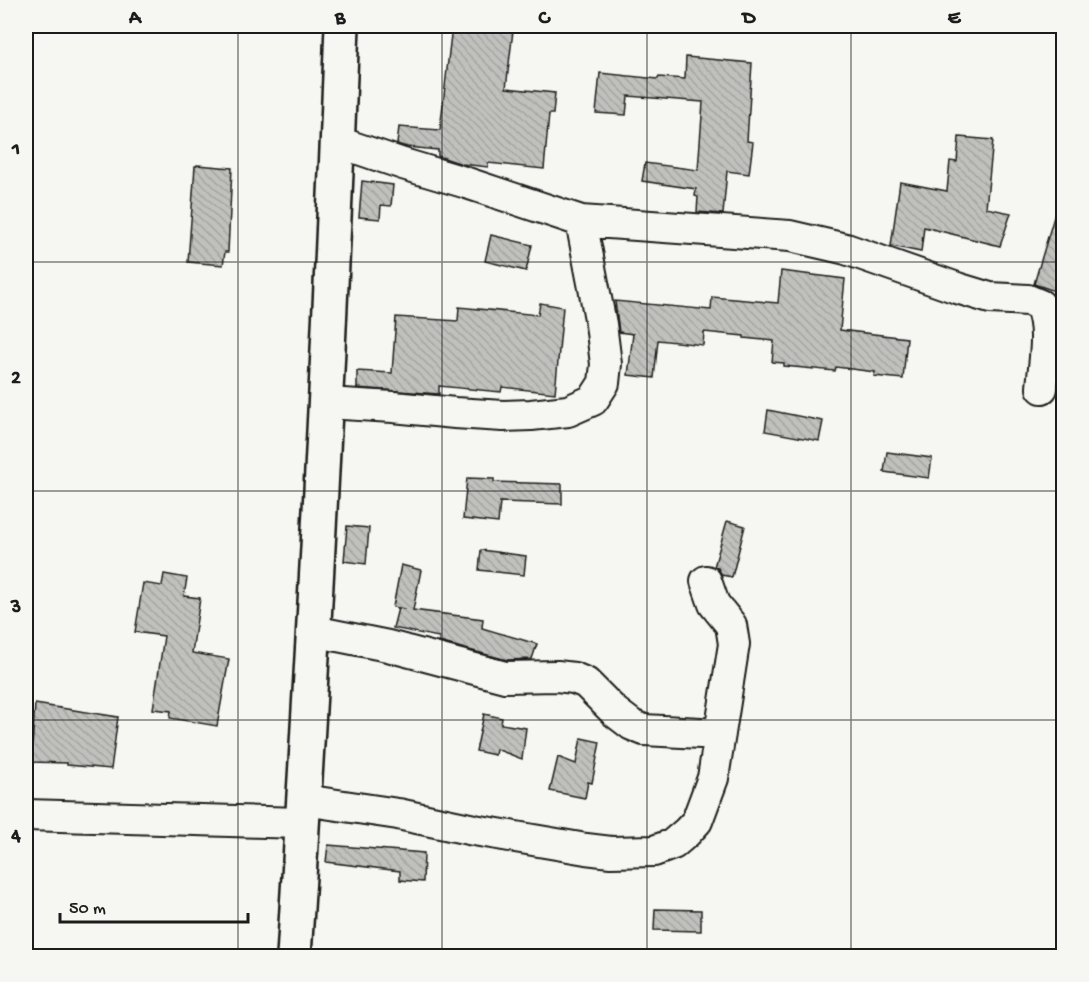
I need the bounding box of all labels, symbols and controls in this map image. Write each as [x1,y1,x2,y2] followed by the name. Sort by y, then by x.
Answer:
[128,8,143,31] text: A
[334,8,346,31] text: B
[538,8,552,31] text: C
[740,8,756,31] text: D
[948,8,962,31] text: E
[11,139,20,162] text: 1
[11,368,21,391] text: 2
[10,597,21,620] text: 3
[10,826,21,849] text: 4
[60,886,248,924] scale bar
[69,899,106,920] text: 50 m

